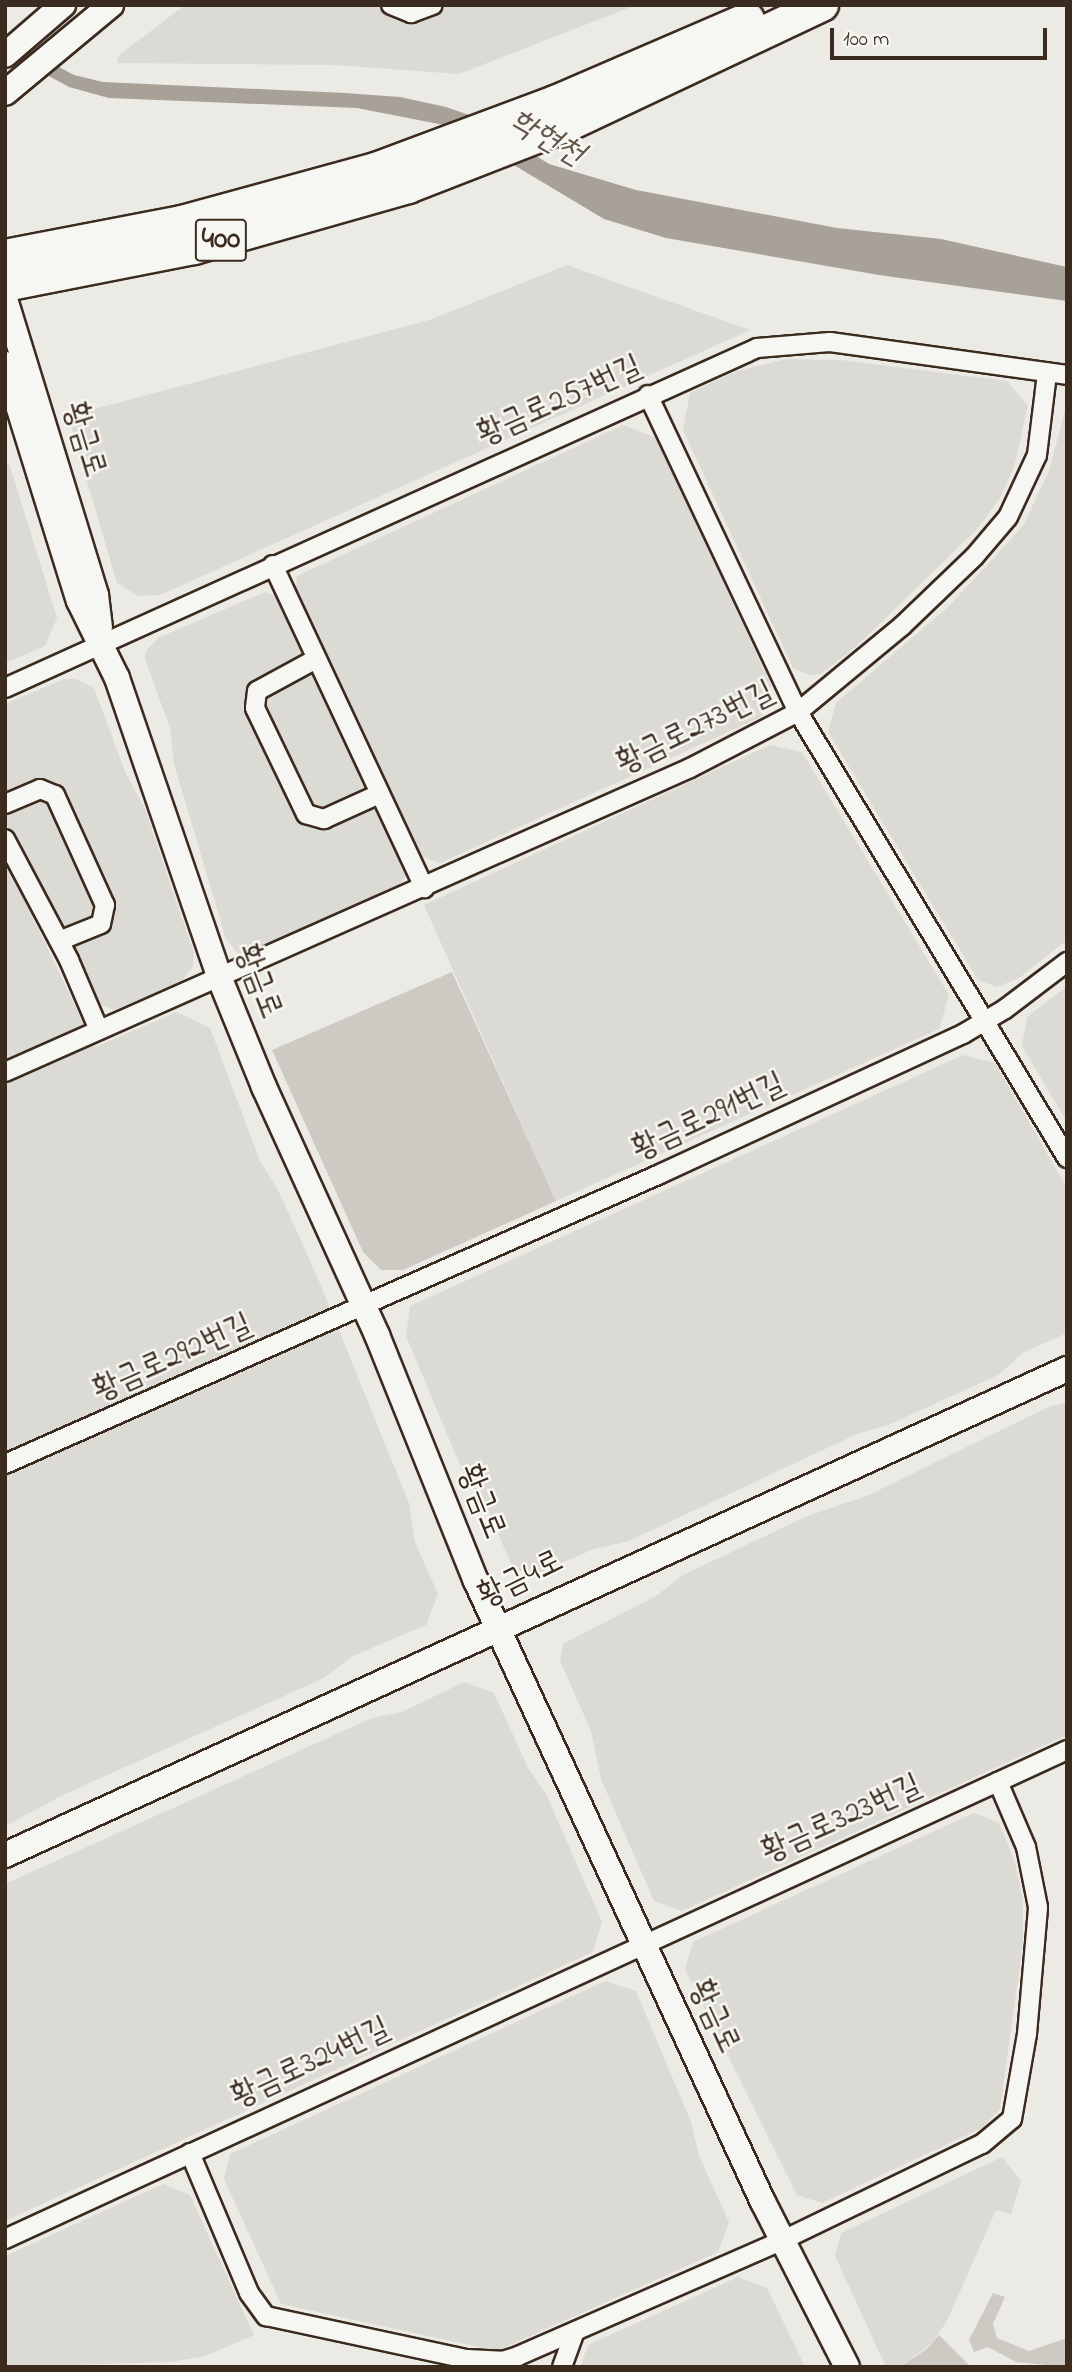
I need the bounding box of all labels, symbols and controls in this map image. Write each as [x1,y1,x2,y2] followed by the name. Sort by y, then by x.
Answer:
[834,14,1051,58] scale bar
[843,25,889,55] text: 100 m
[502,102,590,176] water label: 학현천
[195,214,247,266] road number: 400
[472,349,648,455] street label: 황금로257번길
[53,397,113,483] street label: 황금로
[611,674,781,784] street label: 황금로273번길
[225,939,289,1025] street label: 황금로
[626,1066,792,1170] street label: 황금로291번길
[87,1307,259,1411] street label: 황금로292번길
[448,1459,512,1545] street label: 황금로
[472,1543,570,1617] street label: 황금4로
[756,1768,928,1872] street label: 황금로323번길
[679,1974,747,2060] street label: 황금로
[225,2010,397,2118] street label: 황금로324번길

